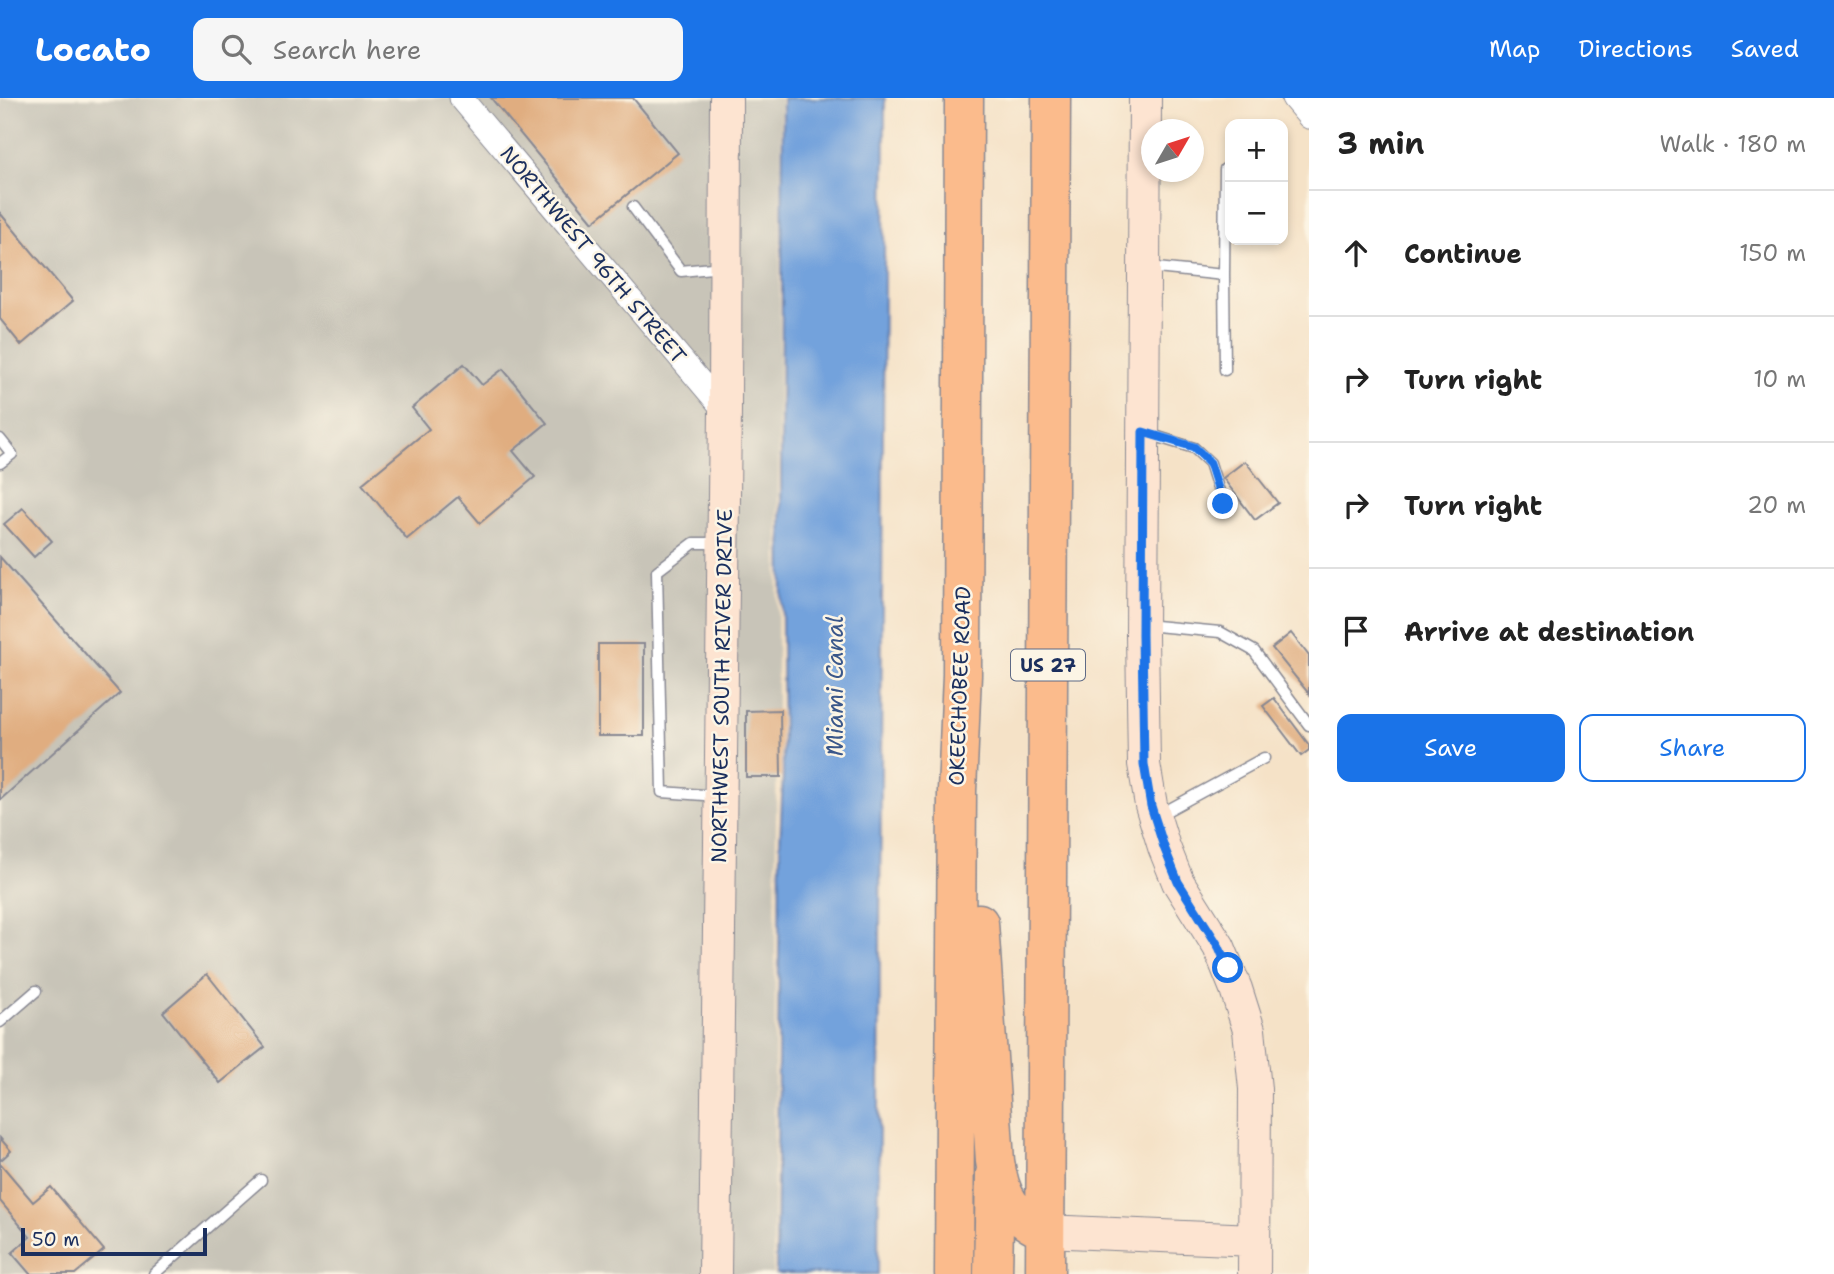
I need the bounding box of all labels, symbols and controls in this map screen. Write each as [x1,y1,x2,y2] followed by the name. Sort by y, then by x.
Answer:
[193,18,683,81] search box
[35,27,151,72] text: Locato
[217,30,255,68] icon: search
[273,32,421,67] text: Search here
[1489,33,1540,65] text: Map
[1578,33,1693,65] text: Directions
[1731,33,1799,65] text: Saved
[1141,119,1204,182] north arrow
[1225,119,1288,245] map controls
[1225,119,1288,182] button: +
[1337,123,1424,164] text: 3 min
[1660,129,1806,159] text: Walk · 180 m
[494,140,692,370] street label: NORTHWEST 96TH STREET
[1225,182,1288,245] button: −
[1337,234,1375,272] icon: ahead
[1404,236,1522,271] text: Continue
[1739,238,1806,268] text: 150 m
[1337,360,1375,398] icon: right
[1404,362,1542,397] text: Turn right
[1753,364,1806,394] text: 10 m
[1337,486,1375,524] icon: right
[1207,488,1238,519] route end
[1404,488,1542,523] text: Turn right
[1747,490,1806,520] text: 20 m
[705,509,739,863] street label: NORTHWEST SOUTH RIVER DRIVE
[943,586,977,786] street label: OKEECHOBEE ROAD
[1337,612,1375,650] icon: arrive
[1404,614,1694,649] text: Arrive at destination
[820,616,850,756] water label: Miami Canal
[1011,650,1085,680] road number: US 27
[1337,714,1565,782] button: Save
[1579,714,1806,782] button: Share
[1212,952,1243,983] route start
[21,1225,206,1257] scale bar
[32,1227,80,1252] text: 50 m

